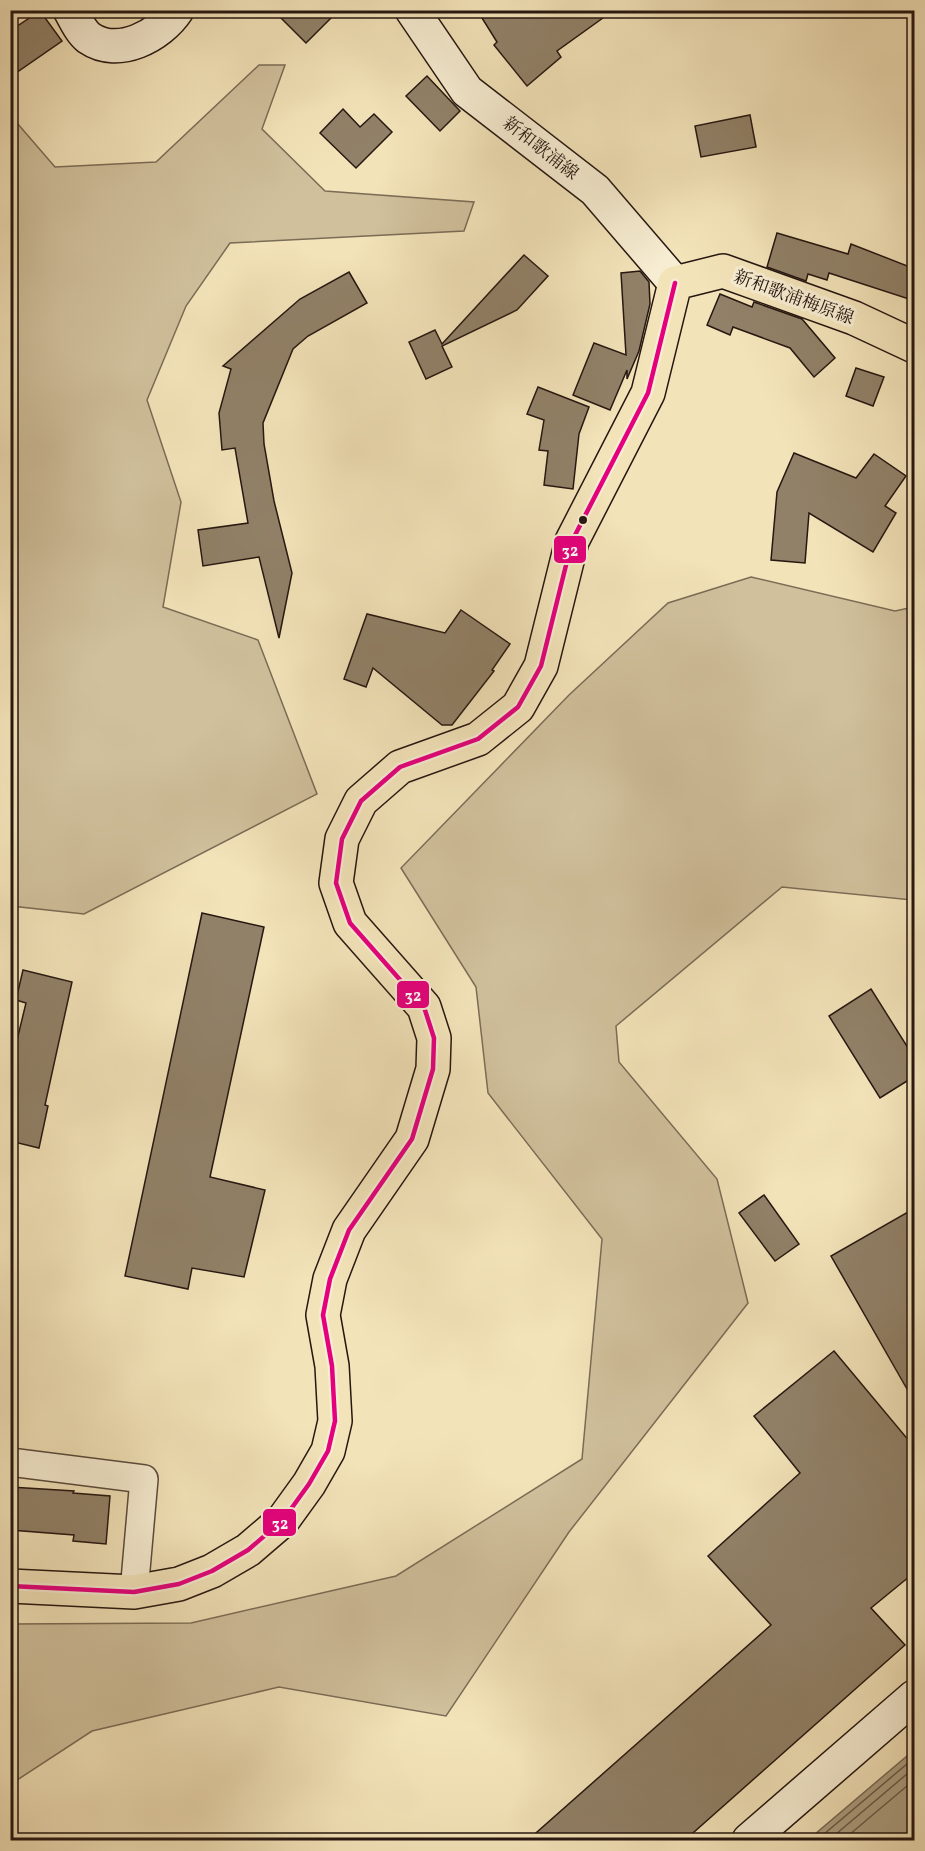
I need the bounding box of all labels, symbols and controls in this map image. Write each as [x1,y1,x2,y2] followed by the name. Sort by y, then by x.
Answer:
[497,112,583,187] street label: 新和歌浦線
[730,265,857,332] street label: 新和歌浦梅原線
[577,514,589,526] unlabelled marker
[553,535,587,564] line badge: 32
[562,541,578,563] text: 32
[396,980,430,1009] line badge: 32
[405,986,421,1008] text: 32
[262,1508,297,1537] line badge: 32
[272,1514,288,1536] text: 32

